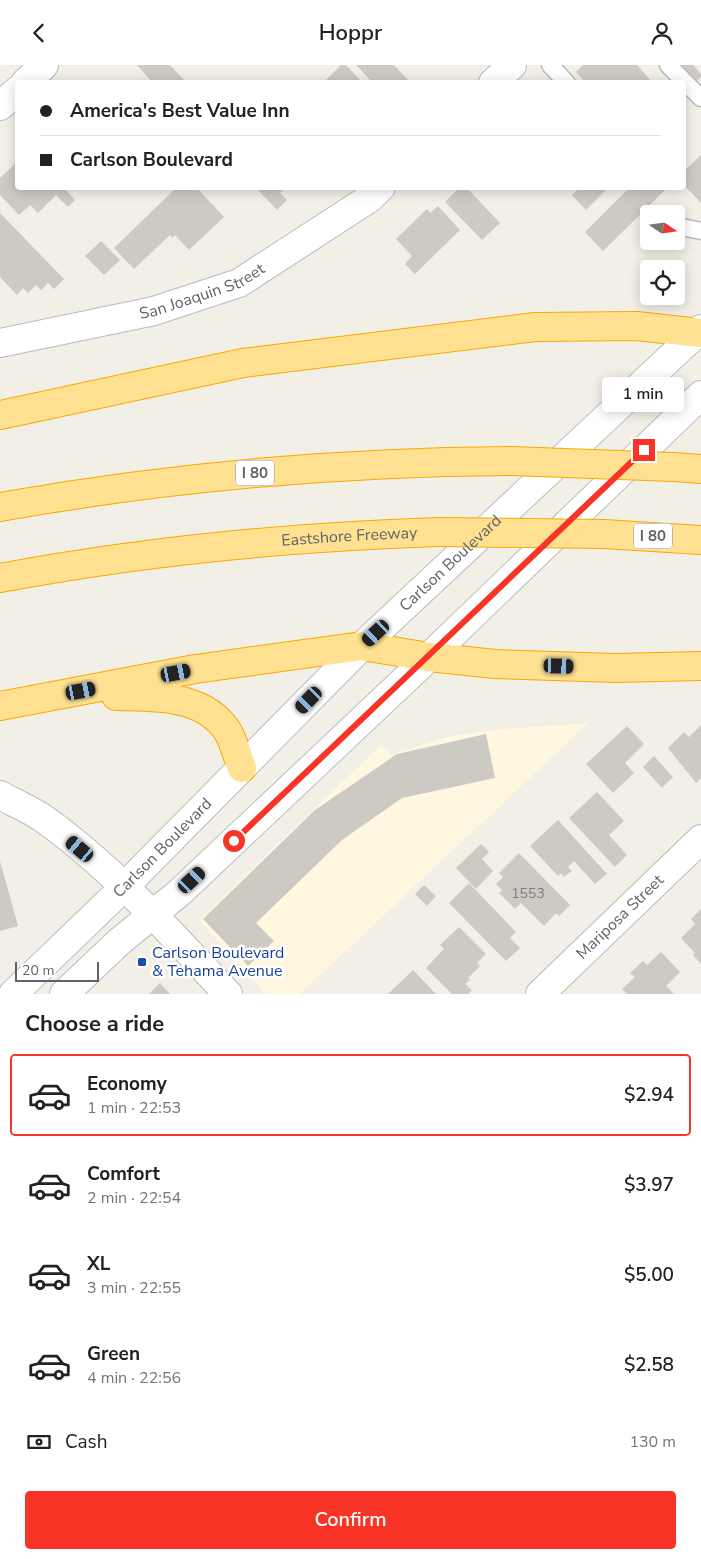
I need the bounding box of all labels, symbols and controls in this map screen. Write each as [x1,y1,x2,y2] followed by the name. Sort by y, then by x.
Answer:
[319,18,382,48] text: Hoppr
[25,19,53,47] icon: back
[648,19,676,47] icon: person
[70,98,290,124] text: America's Best Value Inn
[70,147,233,173] text: Carlson Boulevard
[640,205,685,250] north arrow
[640,205,685,305] map controls
[137,258,269,325] street label: San Joaquin Street
[640,260,685,305] button: locate
[603,377,685,413] callout: 1 min
[623,383,663,405] text: 1 min
[633,439,655,461] route end
[236,461,274,485] road number: I 80
[395,510,506,617] street label: Carlson Boulevard
[281,522,418,552] street label: Eastshore Freeway
[634,523,672,549] road number: I 80
[359,617,392,649] car
[543,658,574,674] car
[159,663,192,683] car
[64,681,97,701] car
[293,684,324,716] car
[108,793,217,903] street label: Carlson Boulevard
[223,830,245,852] route start
[63,834,96,864] car
[175,864,208,896] car
[571,869,669,964] street label: Mariposa Street
[511,884,545,903] house number: 1553
[152,942,284,982] place label: Carlson Boulevard & Tehama Avenue
[136,956,148,968] marker: Carlson Boulevard & Tehama Avenue
[15,959,99,982] scale bar
[22,961,54,980] text: 20 m
[25,1009,164,1039] text: Choose a ride
[87,1071,167,1097] text: Economy
[27,1073,72,1118] icon: car
[624,1082,674,1108] text: $2.94
[87,1097,181,1119] text: 1 min · 22:53
[87,1161,160,1187] text: Comfort
[27,1163,72,1208] icon: car
[624,1172,674,1198] text: $3.97
[87,1187,181,1209] text: 2 min · 22:54
[87,1251,110,1277] text: XL
[27,1253,72,1298] icon: car
[624,1262,674,1288] text: $5.00
[87,1277,181,1299] text: 3 min · 22:55
[87,1341,140,1367] text: Green
[27,1343,72,1388] icon: car
[624,1352,674,1378] text: $2.58
[87,1367,181,1389] text: 4 min · 22:56
[25,1428,53,1456] icon: cash
[65,1429,107,1455] text: Cash
[629,1431,676,1453] text: 130 m
[25,1491,676,1549] button: Confirm

